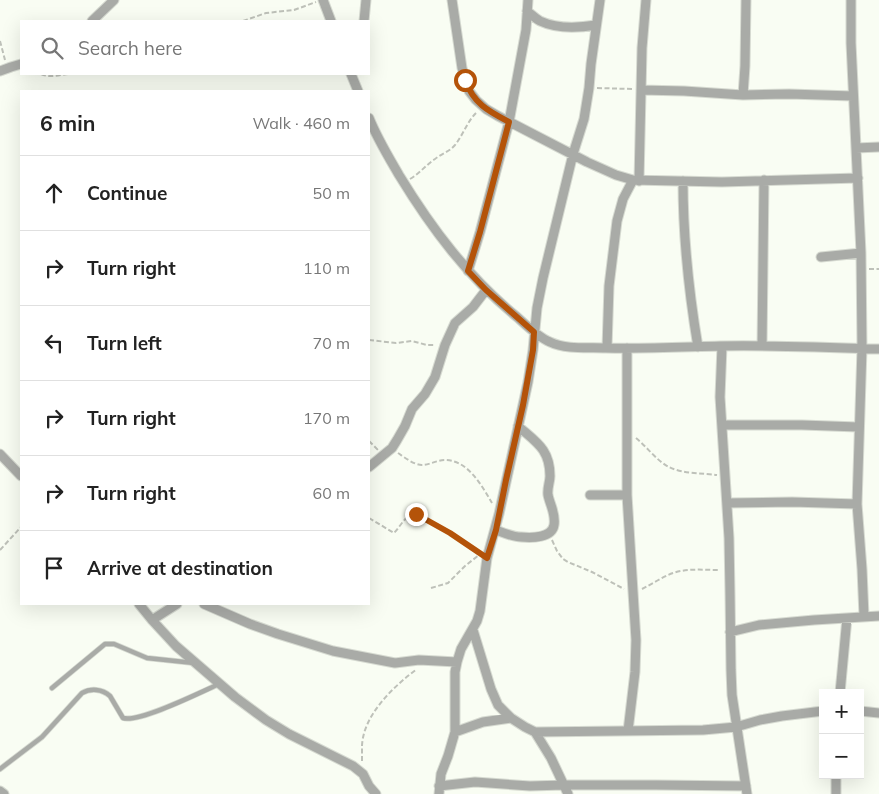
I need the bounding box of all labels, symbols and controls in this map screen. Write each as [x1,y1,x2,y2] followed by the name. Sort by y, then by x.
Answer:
[20,20,370,75] search box
[38,34,66,62] icon: search
[78,36,182,60] text: Search here
[454,69,477,92] route start
[40,110,95,136] text: 6 min
[252,113,350,133] text: Walk · 460 m
[40,179,68,207] icon: ahead
[87,181,167,205] text: Continue
[313,183,350,203] text: 50 m
[40,254,68,282] icon: right
[87,256,176,280] text: Turn right
[303,258,350,278] text: 110 m
[40,329,68,357] icon: left
[87,331,162,355] text: Turn left
[313,333,350,353] text: 70 m
[40,404,68,432] icon: right
[87,406,176,430] text: Turn right
[303,408,350,428] text: 170 m
[40,479,68,507] icon: right
[87,481,176,505] text: Turn right
[313,483,350,503] text: 60 m
[405,503,428,526] route end
[40,554,68,582] icon: arrive
[87,556,273,580] text: Arrive at destination
[819,689,864,779] map controls
[819,689,864,734] button: +
[819,734,864,779] button: −

